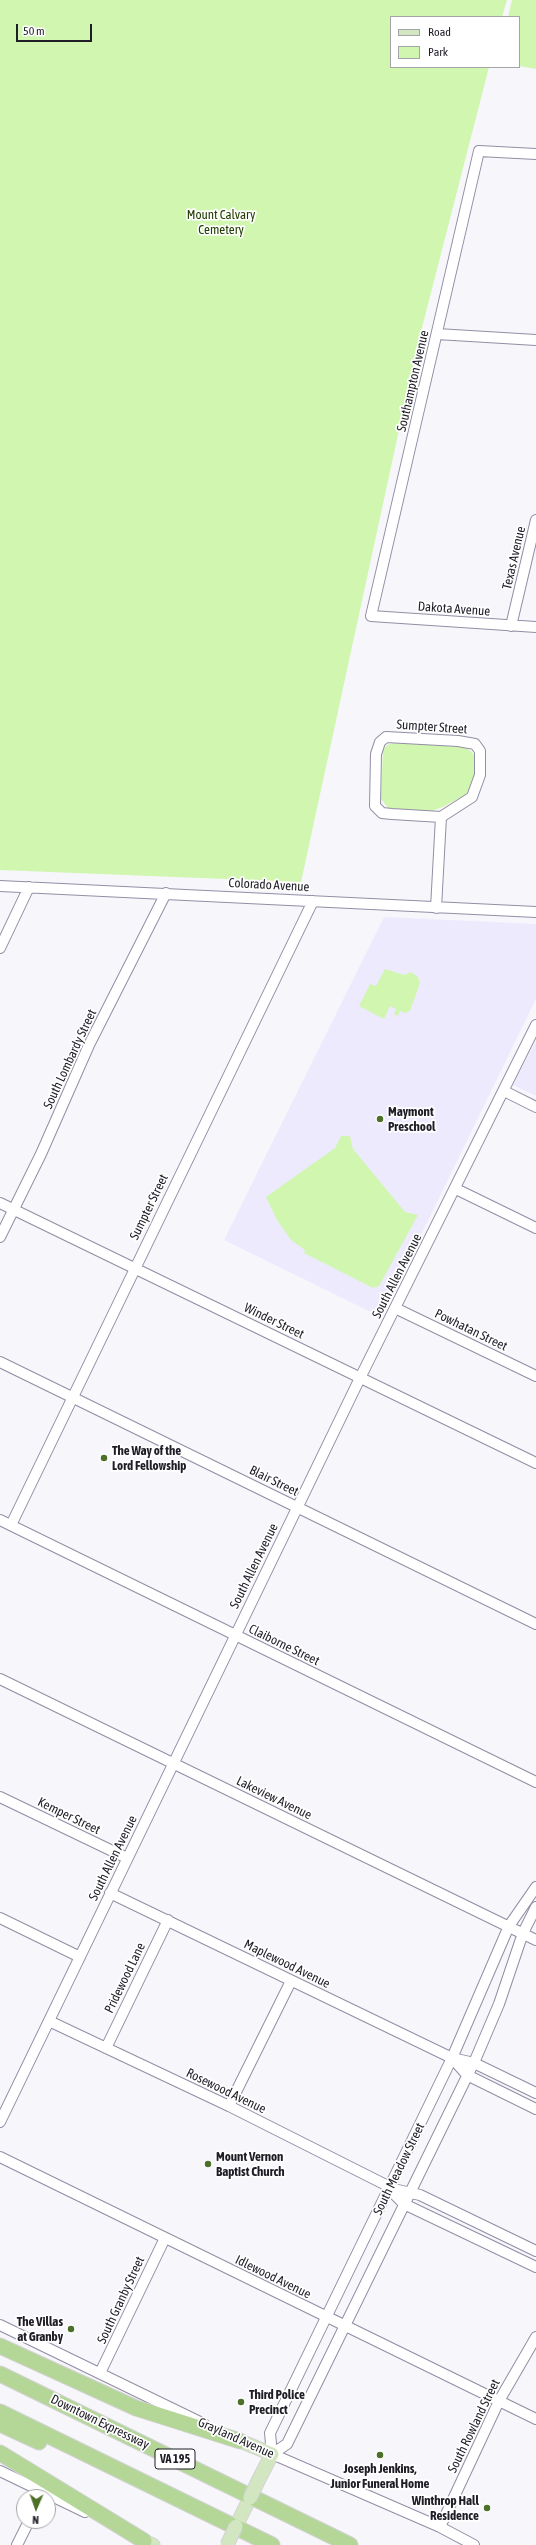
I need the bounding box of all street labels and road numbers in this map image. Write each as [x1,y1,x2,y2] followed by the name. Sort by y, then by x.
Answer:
[394,329,432,433] street label: Southampton Avenue
[499,525,529,591] street label: Texas Avenue
[417,599,491,619] street label: Dakota Avenue
[396,717,468,737] street label: Sumpter Street
[228,875,310,895] street label: Colorado Avenue
[40,1007,100,1111] street label: South Lombardy Street
[126,1172,172,1242] street label: Sumpter Street
[369,1231,425,1321] street label: South Allen Avenue
[241,1300,307,1342] street label: Winder Street
[432,1306,510,1354] street label: Powhatan Street
[247,1462,301,1500] street label: Blair Street
[227,1521,281,1611] street label: South Allen Avenue
[246,1621,322,1669] street label: Claiborne Street
[234,1773,314,1823] street label: Lakeview Avenue
[35,1794,103,1838] street label: Kemper Street
[86,1813,140,1903] street label: South Allen Avenue
[241,1936,333,1992] street label: Maplewood Avenue
[101,1940,149,2016] street label: Pridewood Lane
[184,2065,268,2117] street label: Rosewood Avenue
[370,2120,428,2218] street label: South Meadow Street
[233,2252,313,2302] street label: Idlewood Avenue
[94,2254,148,2346] street label: South Granby Street
[445,2377,503,2475] street label: South Rowland Street
[48,2391,152,2453] street label: Downtown Expressway
[196,2414,276,2462] street label: Grayland Avenue
[155,2449,195,2469] road number: VA 195

